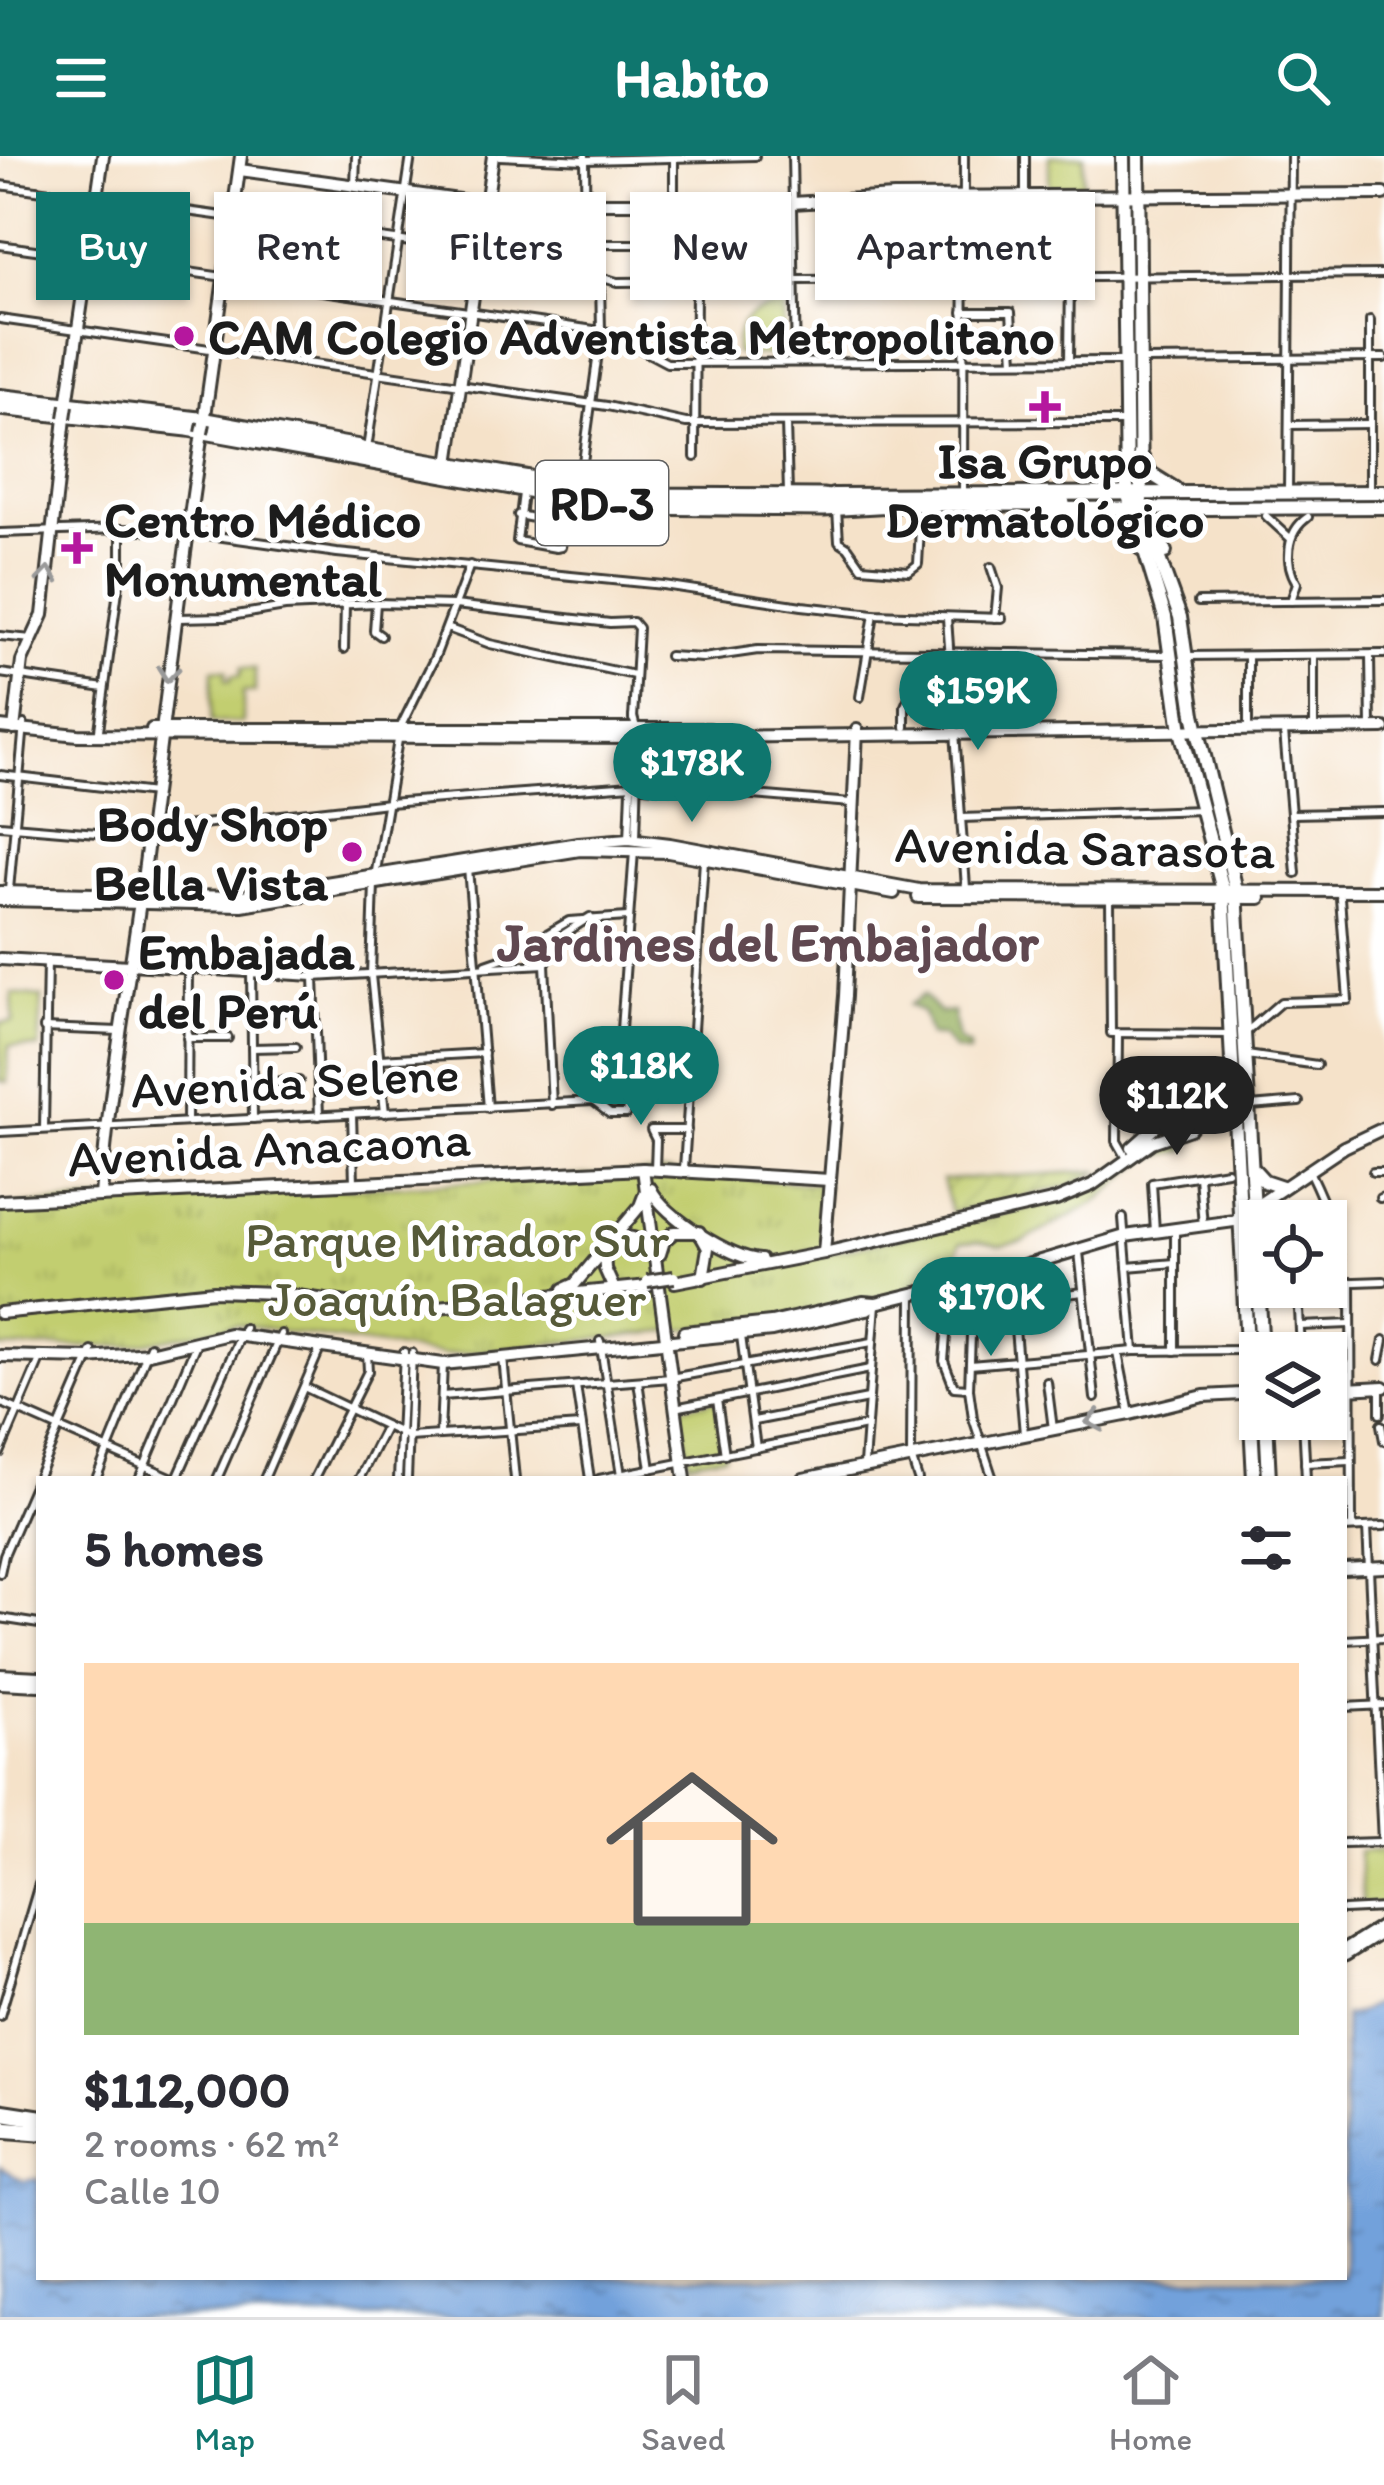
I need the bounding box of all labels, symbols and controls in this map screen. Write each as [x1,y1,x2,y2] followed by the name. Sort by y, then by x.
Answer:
[48,45,114,111] icon: menu
[1270,45,1336,111] icon: search
[614,46,770,111] text: Habito
[36,192,190,300] chip: Buy
[214,192,382,300] chip: Rent
[406,192,606,300] chip: Filters
[630,192,791,300] chip: New
[815,192,1095,300] chip: Apartment
[208,306,1055,367] place label: CAM Colegio Adventista Metropolitano
[171,323,197,349] marker: CAM Colegio Adventista Metropolitano
[1029,391,1061,423] marker: Isa Grupo Dermatológico
[886,430,1204,550] place label: Isa Grupo Dermatológico
[536,461,668,545] road number: RD-3
[104,489,421,609] place label: Centro Médico Monumental
[61,532,93,564] marker: Centro Médico Monumental
[34,566,60,585] one-way arrow
[894,651,1062,753] pin: $159K
[155,664,181,684] one-way arrow
[926,666,1030,713] text: $159K
[608,723,776,825] pin: $178K
[640,738,744,785] text: $178K
[94,793,328,913] place label: Body Shop Bella Vista
[894,814,1276,881] street label: Avenida Sarasota
[339,839,365,865] marker: Body Shop Bella Vista
[496,910,1039,975] district label: Jardines del Embajador
[138,921,355,1041] place label: Embajada del Perú
[101,967,127,993] marker: Embajada del Perú
[557,1026,725,1128] pin: $118K
[590,1041,692,1088] text: $118K
[129,1042,461,1121] street label: Avenida Selene
[1093,1056,1261,1158] pin: $112K
[1126,1071,1228,1118] text: $112K
[66,1107,472,1190] street label: Avenida Anacaona
[1239,1200,1347,1440] map controls
[1239,1200,1347,1308] button: locate
[245,1209,669,1329] park label: Parque Mirador Sur Joaquín Balaguer
[907,1257,1075,1359] pin: $170K
[938,1272,1044,1319] text: $170K
[1239,1332,1347,1440] button: layers
[1084,1408,1104,1433] one-way arrow
[1233,1515,1299,1581] icon: filters
[84,1518,264,1579] text: 5 homes
[584,1741,800,1957] icon: home
[84,2059,290,2120] text: $112,000
[84,2120,339,2167] text: 2 rooms · 62 m²
[84,2167,221,2214] text: Calle 10
[192,2347,258,2458] tab: Map
[641,2347,726,2458] tab: Saved
[1109,2347,1192,2458] tab: Home

